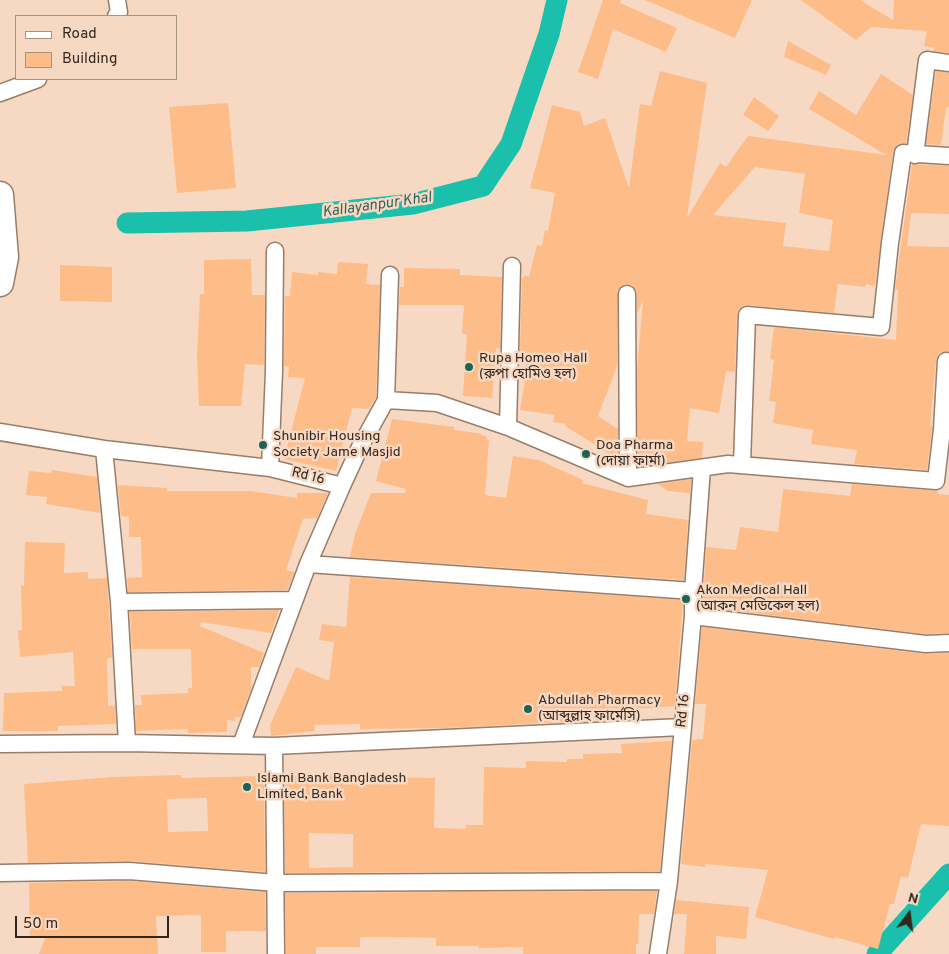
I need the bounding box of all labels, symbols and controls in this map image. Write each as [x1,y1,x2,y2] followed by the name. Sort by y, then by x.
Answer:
[15,15,178,80] legend
[62,25,97,44] text: Road
[62,50,117,69] text: Building
[321,189,433,223] water label: Kallayanpur Khal
[479,351,587,384] place label: Rupa Homeo Hall (রুপা হোমিও হল)
[463,361,475,373] marker: Rupa Homeo Hall (রুপা হোমিও হল)
[273,429,401,462] place label: Shunibir Housing Society Jame Masjid
[596,438,673,471] place label: Doa Pharma (দোয়া ফার্মা)
[257,439,269,451] marker: Shunibir Housing Society Jame Masjid
[580,448,592,460] marker: Doa Pharma (দোয়া ফার্মা)
[290,465,326,489] street label: Rd 16
[696,583,820,616] place label: Akon Medical Hall (আকন মেডিকেল হল)
[680,593,692,605] marker: Akon Medical Hall (আকন মেডিকেল হল)
[538,693,661,726] place label: Abdullah Pharmacy (আব্দুল্লাহ ফার্মেসি)
[674,693,694,729] street label: Rd 16
[522,703,534,715] marker: Abdullah Pharmacy (আব্দুল্লাহ ফার্মেসি)
[257,771,406,804] place label: Islami Bank Bangladesh Limited, Bank
[241,781,253,793] marker: Islami Bank Bangladesh Limited, Bank
[884,889,934,939] north arrow
[906,890,920,909] text: N
[18,906,171,938] scale bar
[23,915,58,934] text: 50 m

